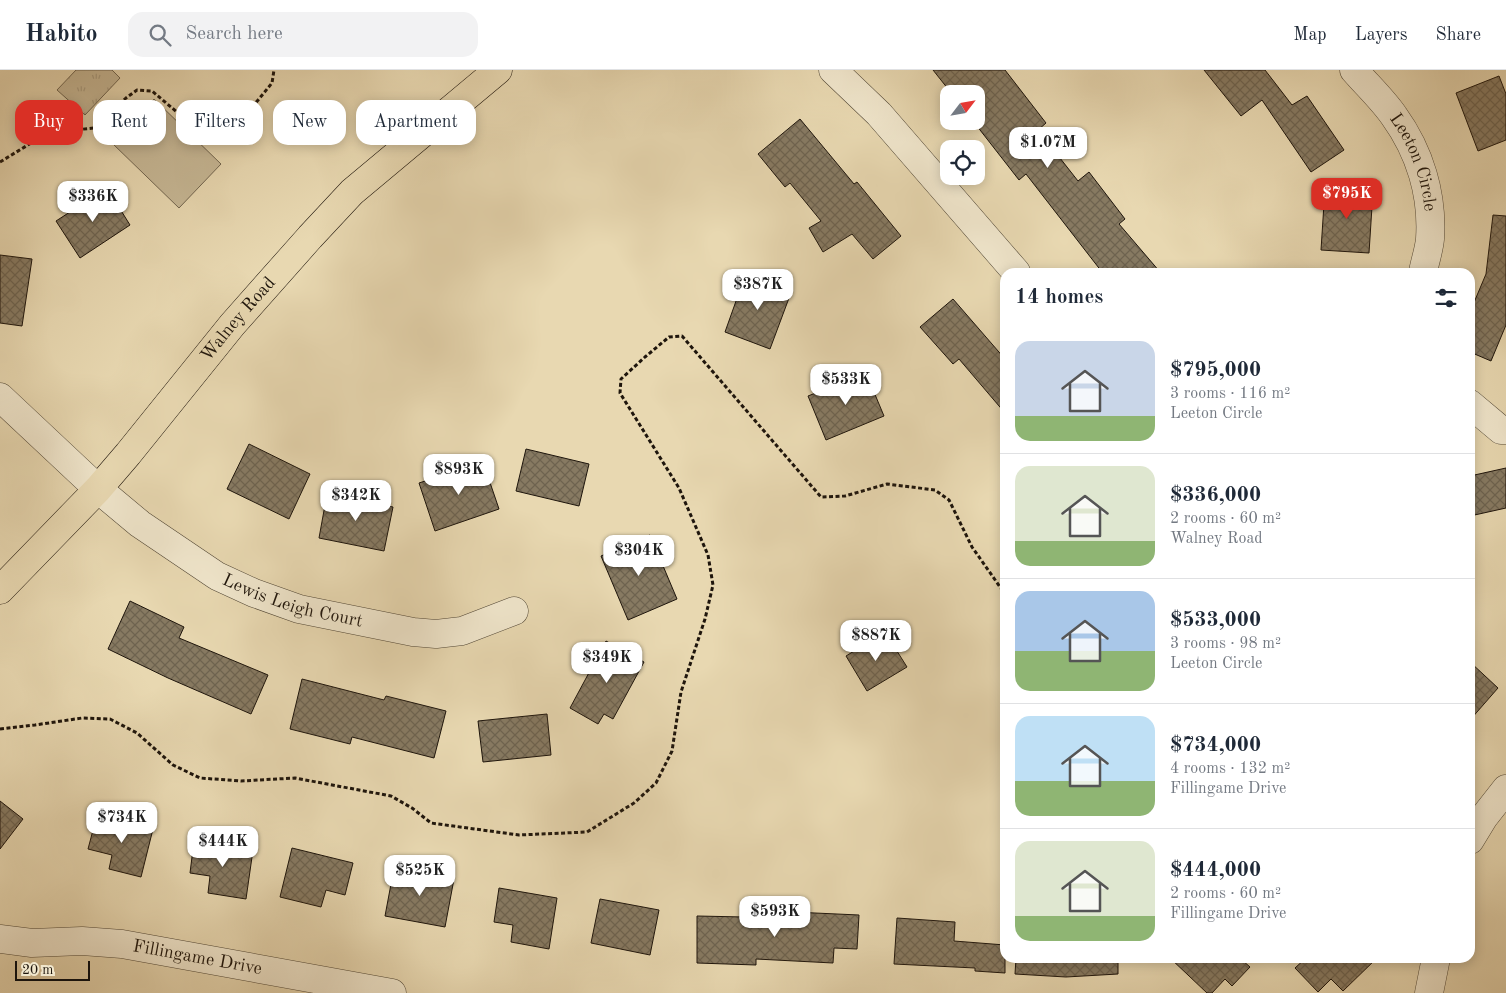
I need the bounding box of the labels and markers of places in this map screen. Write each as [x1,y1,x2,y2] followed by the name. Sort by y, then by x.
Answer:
[1007,126,1089,169] pin: $1.07M
[1312,178,1382,220] pin: $795K
[58,180,128,223] pin: $336K
[723,268,793,311] pin: $387K
[811,364,881,406] pin: $533K
[424,454,494,496] pin: $893K
[321,480,391,522] pin: $342K
[604,534,674,577] pin: $304K
[841,620,911,662] pin: $887K
[572,642,642,684] pin: $349K
[87,802,157,844] pin: $734K
[188,826,258,868] pin: $444K
[385,854,455,897] pin: $525K
[740,896,810,938] pin: $593K

